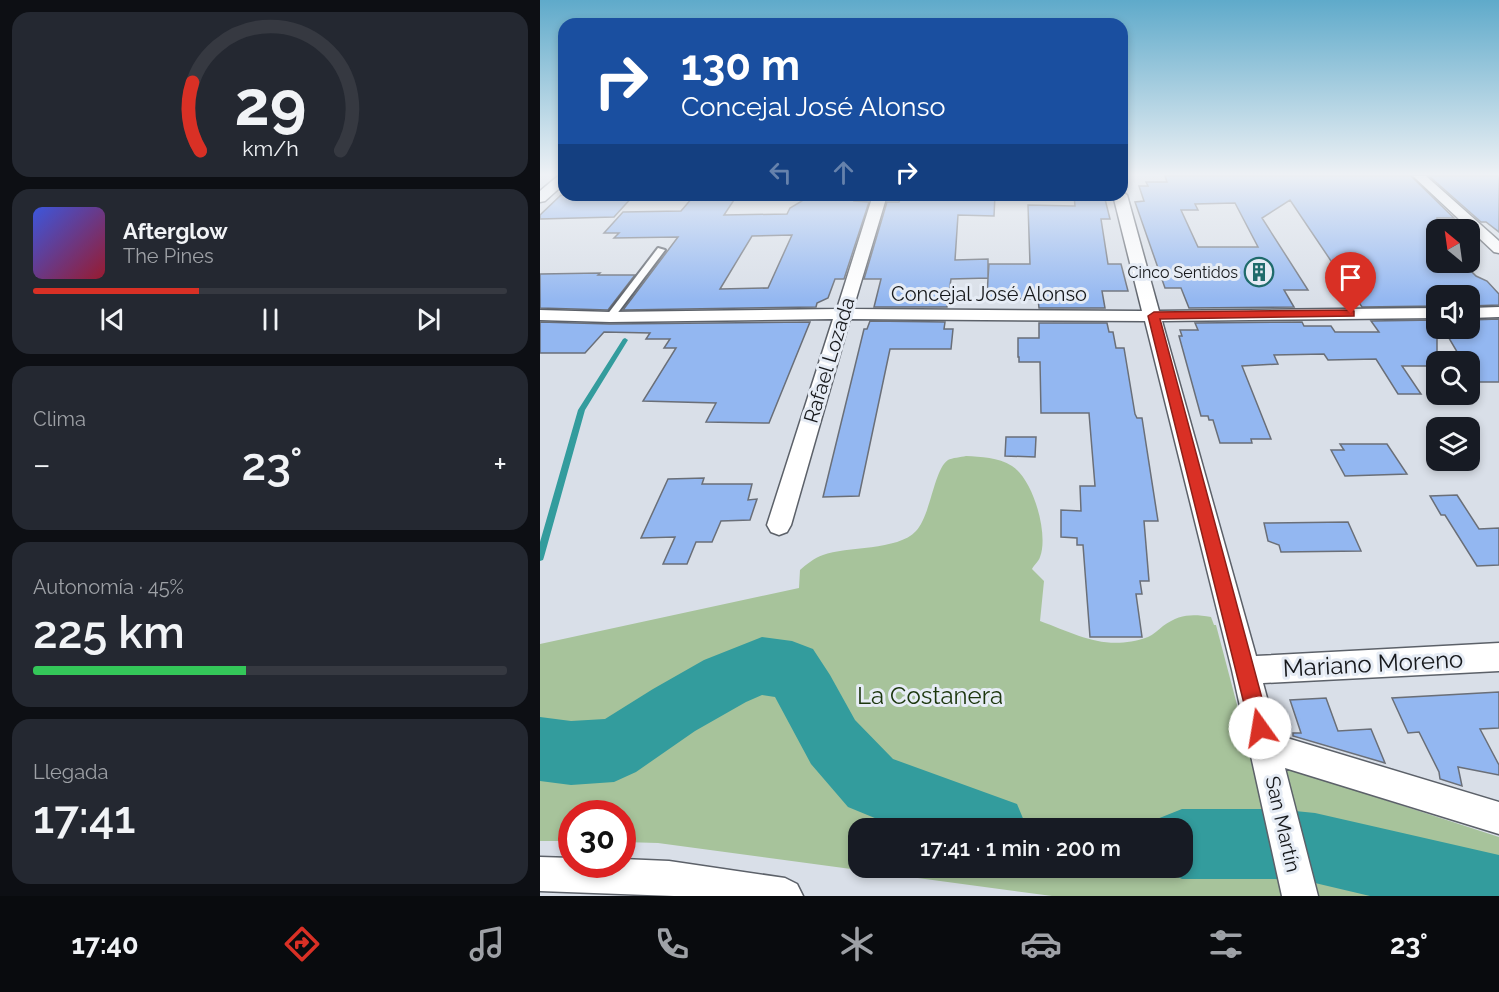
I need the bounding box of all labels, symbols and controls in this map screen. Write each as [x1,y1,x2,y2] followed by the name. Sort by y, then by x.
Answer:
[681,41,800,90] text: 130 m
[582,42,660,120] icon: right
[234,67,306,141] text: 29
[681,91,946,122] text: Concejal José Alonso
[242,137,298,162] text: km/h
[764,156,797,189] icon: left
[827,156,860,189] icon: ahead
[890,156,923,189] icon: right
[123,218,228,244] text: Afterglow
[1426,219,1480,273] north arrow
[1426,219,1480,471] map controls
[123,244,214,268] text: The Pines
[1325,252,1376,314] pin
[1243,256,1275,288] building icon: Cinco Sentidos
[1334,261,1367,294] icon: arrive
[1128,263,1238,282] place label: Cinco Sentidos
[891,282,1087,306] street label: Concejal José Alonso
[1426,285,1480,339] button: sound
[799,294,859,426] street label: Rafael Lozada
[96,303,129,336] icon: previous
[254,303,287,336] icon: pause
[412,303,445,336] icon: next
[1426,351,1480,405] button: search
[33,407,86,431] text: Clima
[1426,417,1480,471] button: layers
[242,438,303,491] text: 23°
[33,445,51,484] text: −
[493,445,507,484] text: +
[33,575,184,599] text: Autonomía · 45%
[33,606,185,659] text: 225 km
[1282,644,1464,683] street label: Mariano Moreno
[857,681,1003,710] park label: La Costanera
[1228,696,1292,760] position arrow
[33,760,108,784] text: Llegada
[1260,774,1306,874] street label: San Martín
[33,791,135,844] text: 17:41
[558,800,636,878] speed limit sign: 30
[920,835,1121,861] text: 17:41 · 1 min · 200 m
[281,923,323,965] icon: directions
[466,923,508,965] icon: music
[651,923,693,965] icon: phone
[836,923,878,965] icon: climate
[1020,923,1062,965] icon: car
[1205,923,1247,965] icon: filters
[71,929,139,960] text: 17:40
[1390,929,1428,960] text: 23°

